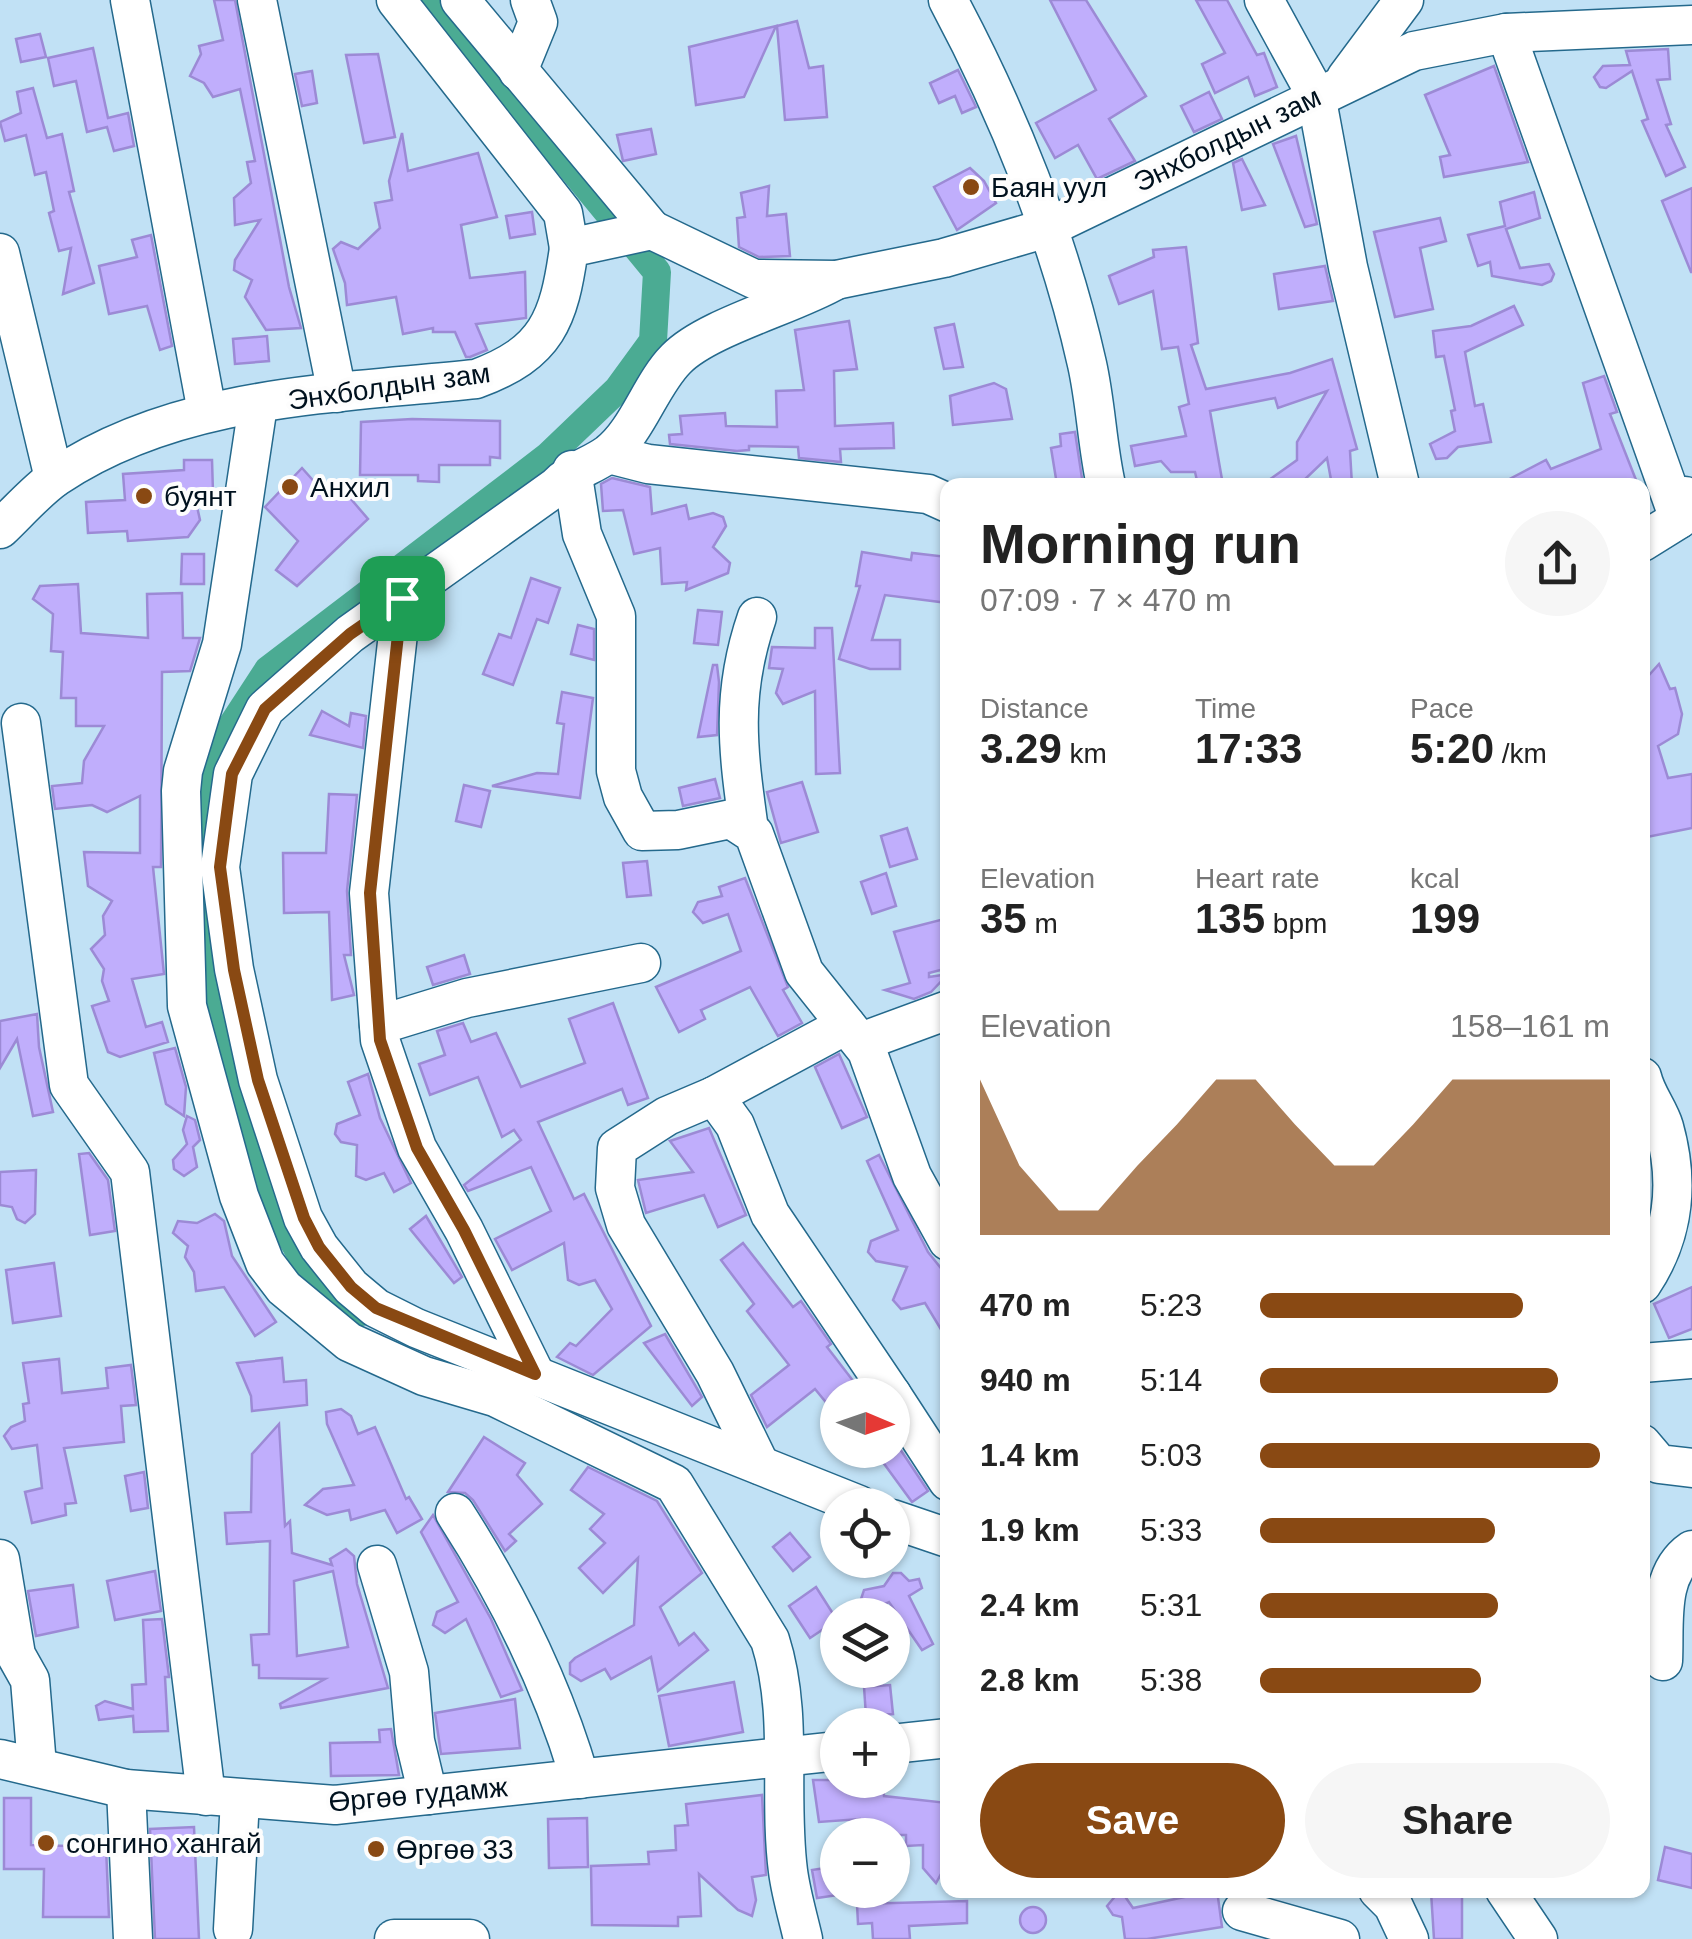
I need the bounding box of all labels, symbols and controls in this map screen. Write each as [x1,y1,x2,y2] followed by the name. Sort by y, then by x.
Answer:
[1129,81,1326,198] street label: Энхболдын зам
[991,172,1107,203] place label: Баян уул
[960,176,982,198] marker: Баян уул
[286,357,492,416] street label: Энхболдын зам
[310,472,390,503] place label: Анхил
[279,476,301,498] marker: Анхил
[164,481,237,512] place label: буянт
[133,485,155,507] marker: буянт
[1505,511,1610,616] button: share
[980,513,1301,575] text: Morning run
[360,556,445,641] pin
[375,571,430,626] icon: arrive
[980,582,1232,618] text: 07:09 · 7 × 470 m
[980,693,1089,724] text: Distance
[1195,693,1256,724] text: Time
[1410,693,1474,724] text: Pace
[980,725,1062,772] text: 3.29
[1195,725,1302,772] text: 17:33
[1410,725,1494,772] text: 5:20
[1062,738,1107,769] text: km
[1494,738,1547,769] text: /km
[980,863,1095,894] text: Elevation
[1195,863,1320,894] text: Heart rate
[1410,863,1460,894] text: kcal
[980,895,1027,942] text: 35
[1195,895,1265,942] text: 135
[1410,895,1480,942] text: 199
[1027,908,1058,939] text: m
[1265,908,1327,939] text: bpm
[980,1008,1112,1044] text: Elevation
[1450,1008,1610,1044] text: 158–161 m
[980,1287,1071,1323] text: 470 m
[1140,1287,1202,1323] text: 5:23
[980,1362,1071,1398] text: 940 m
[1140,1362,1202,1398] text: 5:14
[820,1378,910,1468] north arrow
[820,1378,910,1908] map controls
[980,1437,1080,1473] text: 1.4 km
[1140,1437,1202,1473] text: 5:03
[820,1488,910,1578] button: locate
[980,1512,1080,1548] text: 1.9 km
[1140,1512,1202,1548] text: 5:33
[980,1587,1080,1623] text: 2.4 km
[1140,1587,1202,1623] text: 5:31
[820,1598,910,1688] button: layers
[980,1662,1080,1698] text: 2.8 km
[1140,1662,1202,1698] text: 5:38
[820,1708,910,1798] button: +
[980,1763,1285,1878] button: Save
[1305,1763,1610,1878] button: Share
[327,1771,509,1818] street label: Өргөө гудамж
[820,1818,910,1908] button: −
[66,1828,262,1859] place label: сонгино хангай
[35,1832,57,1854] marker: сонгино хангай
[396,1834,514,1865] place label: Өргөө 33
[365,1838,387,1860] marker: Өргөө 33

